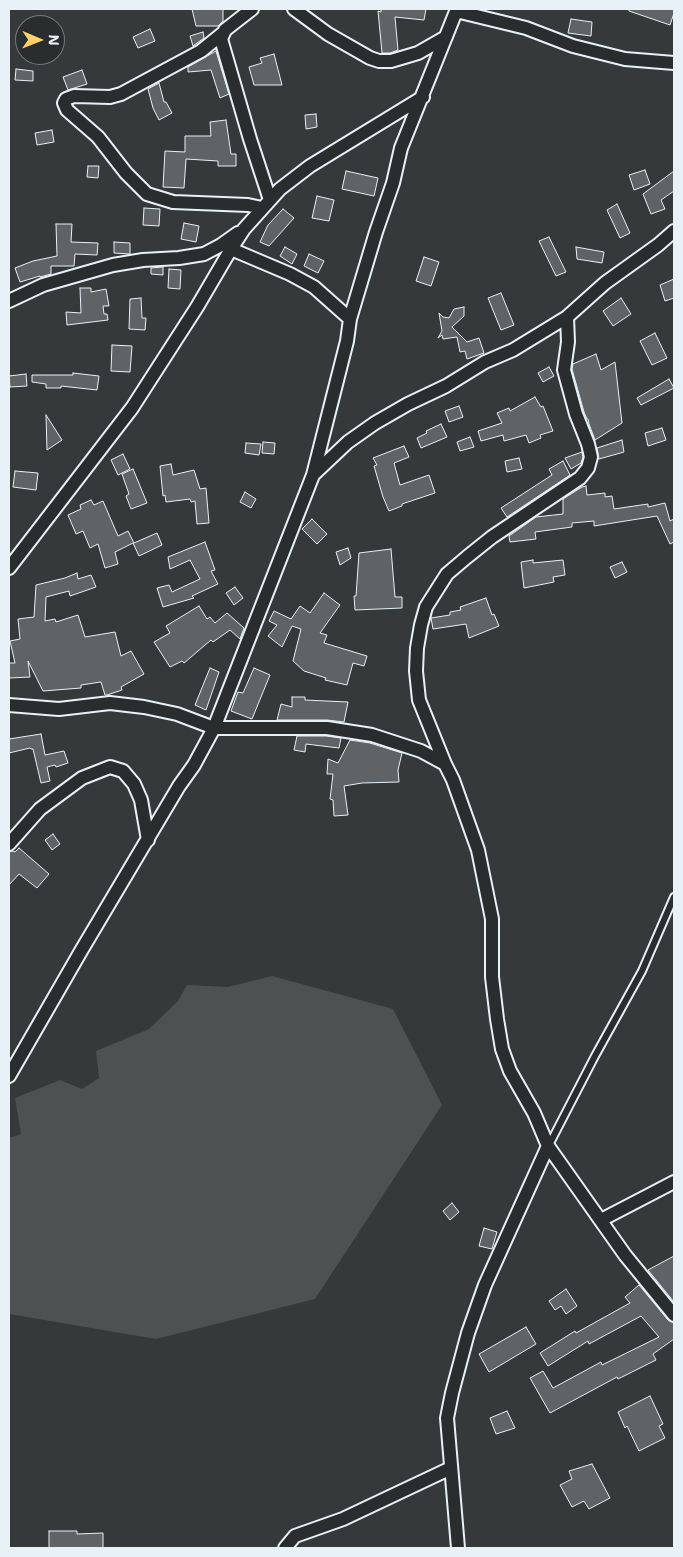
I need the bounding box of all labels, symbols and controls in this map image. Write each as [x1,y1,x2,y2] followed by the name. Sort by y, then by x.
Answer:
[15,15,65,65] north arrow
[45,35,63,46] text: N

